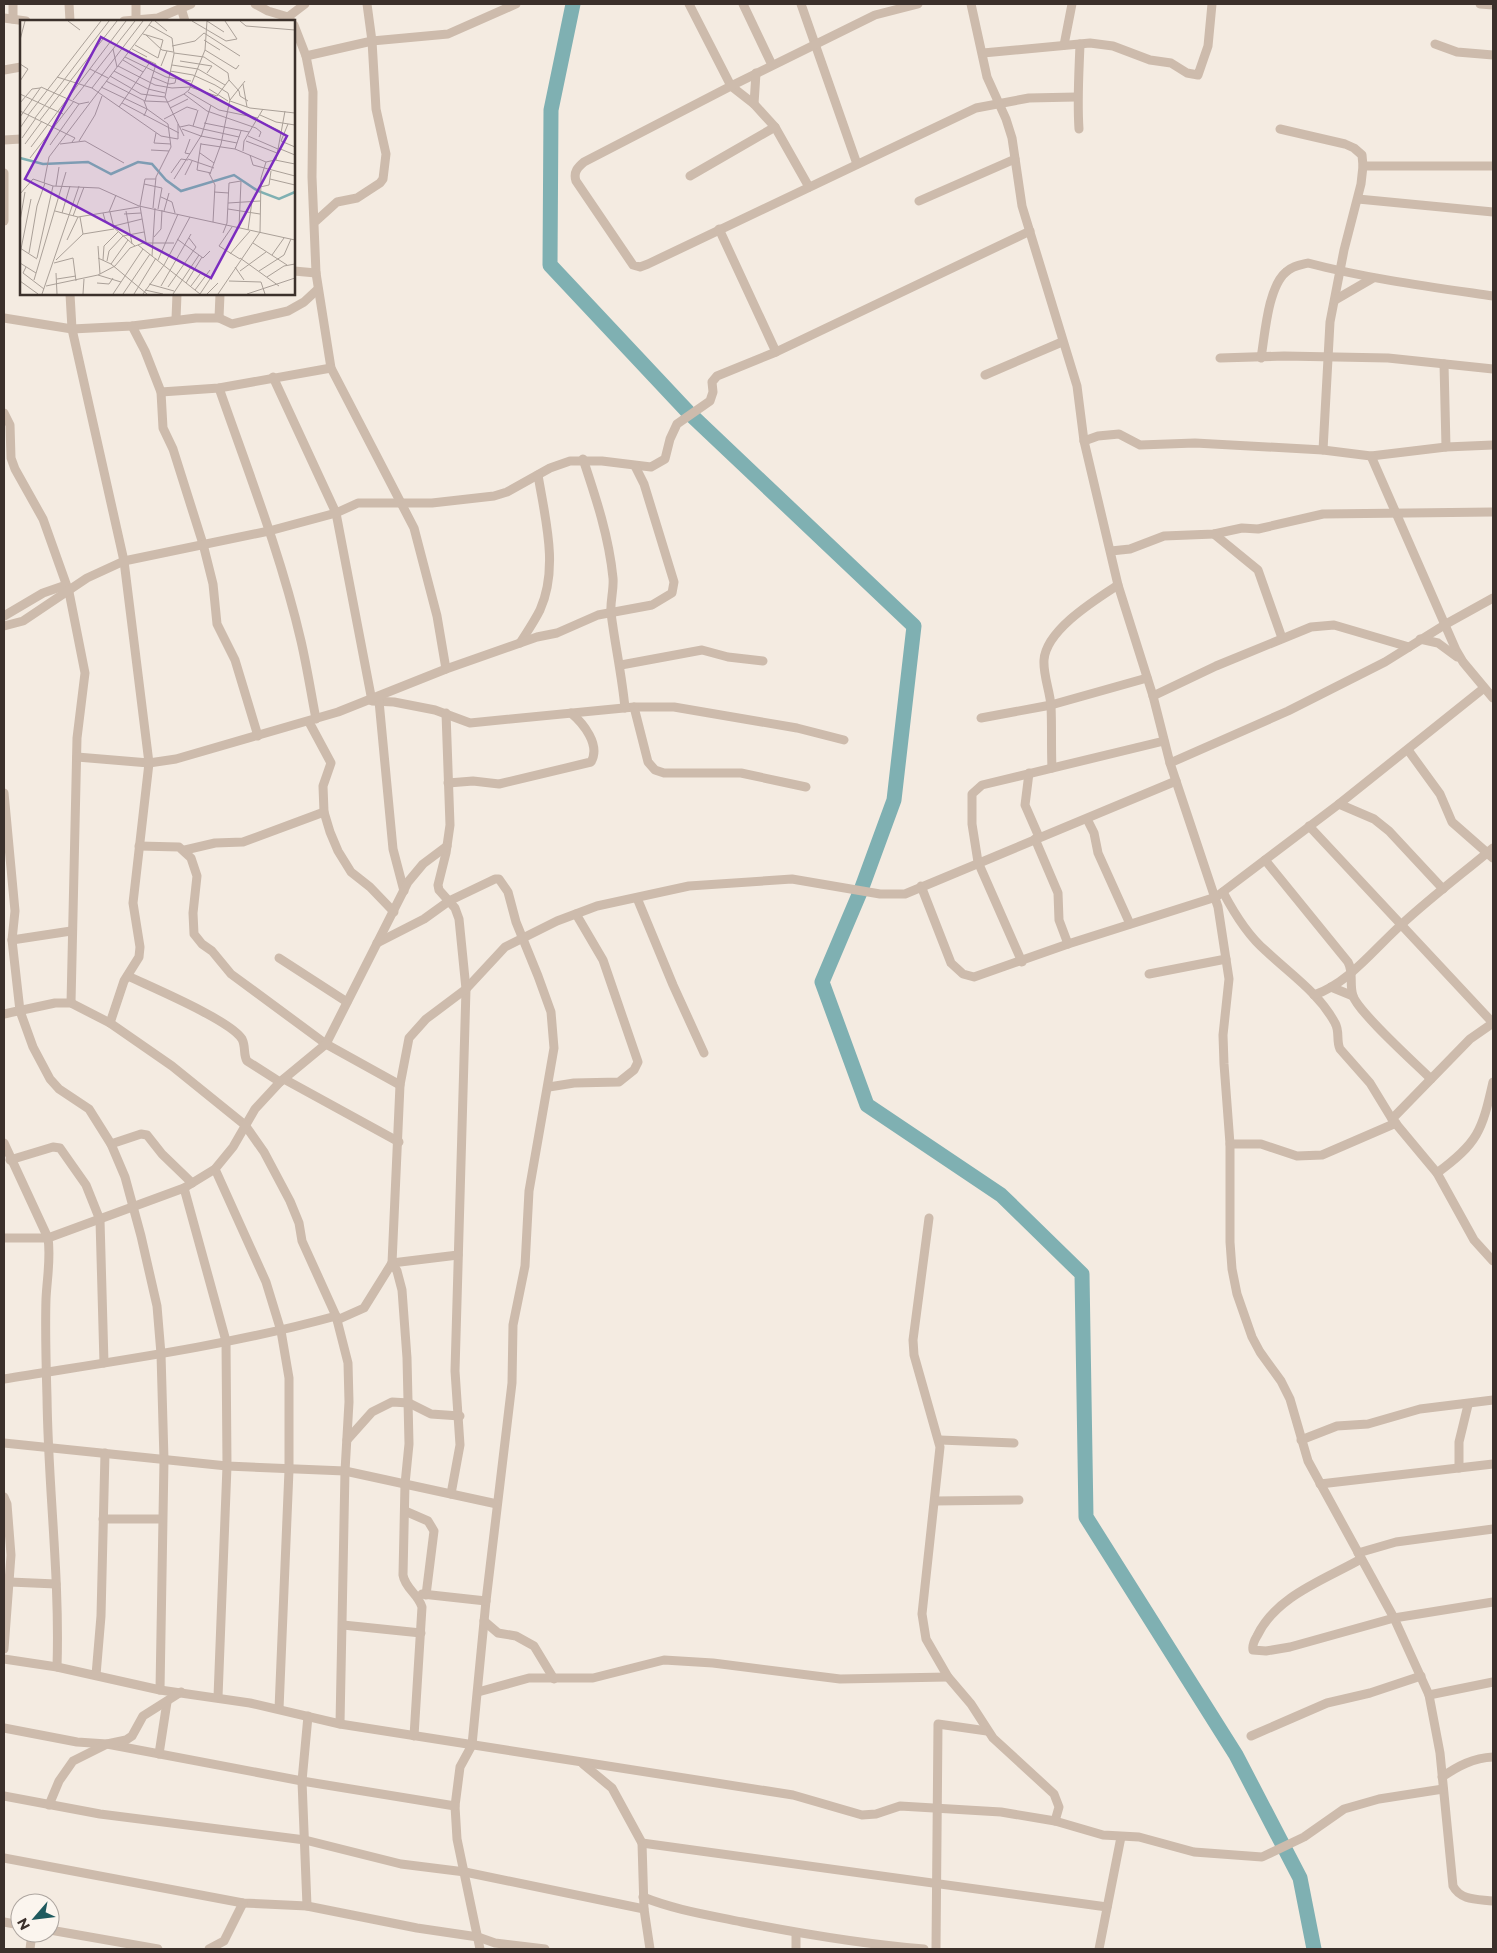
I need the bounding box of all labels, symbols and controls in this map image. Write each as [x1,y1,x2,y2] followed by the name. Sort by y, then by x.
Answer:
[20,20,295,295] inset map
[10,1893,60,1943] north arrow
[13,1915,34,1933] text: N

